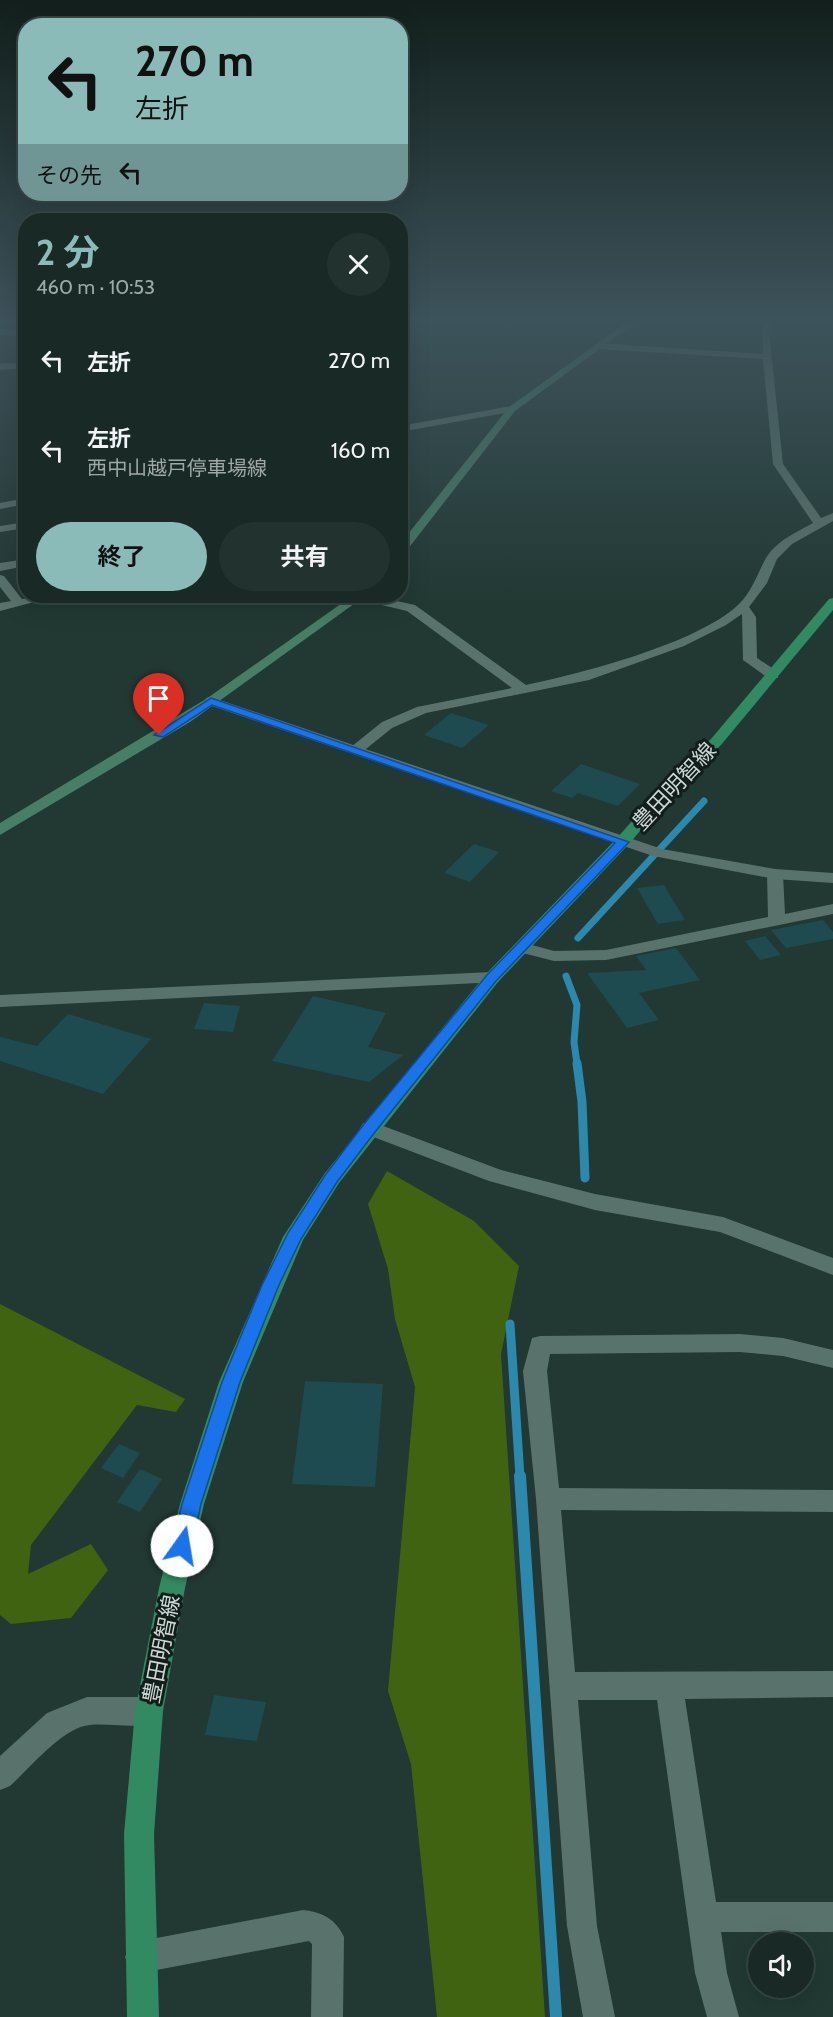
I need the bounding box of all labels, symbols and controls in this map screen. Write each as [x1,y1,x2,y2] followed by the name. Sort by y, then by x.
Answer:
[135,35,254,87] text: 270 m
[36,42,114,120] icon: left
[135,92,189,125] text: 左折
[114,156,147,189] icon: left
[36,162,102,189] text: その先
[36,230,99,274] text: 2 分
[327,233,390,296] button: close
[36,275,155,299] text: 460 m · 10:53
[36,344,69,377] icon: left
[328,347,390,374] text: 270 m
[87,349,131,376] text: 左折
[87,425,131,452] text: 左折
[36,434,69,467] icon: left
[331,437,390,464] text: 160 m
[87,456,267,480] text: 西中山越戸停車場線
[36,522,207,591] button: 終了
[219,522,390,591] button: 共有
[133,673,184,735] pin
[142,682,175,715] icon: arrive
[627,737,722,836] street label: 豊田明智線
[150,1514,214,1578] position arrow
[138,1593,185,1706] street label: 豊田明智線
[748,1932,814,1998] map controls
[748,1932,814,1998] button: sound

